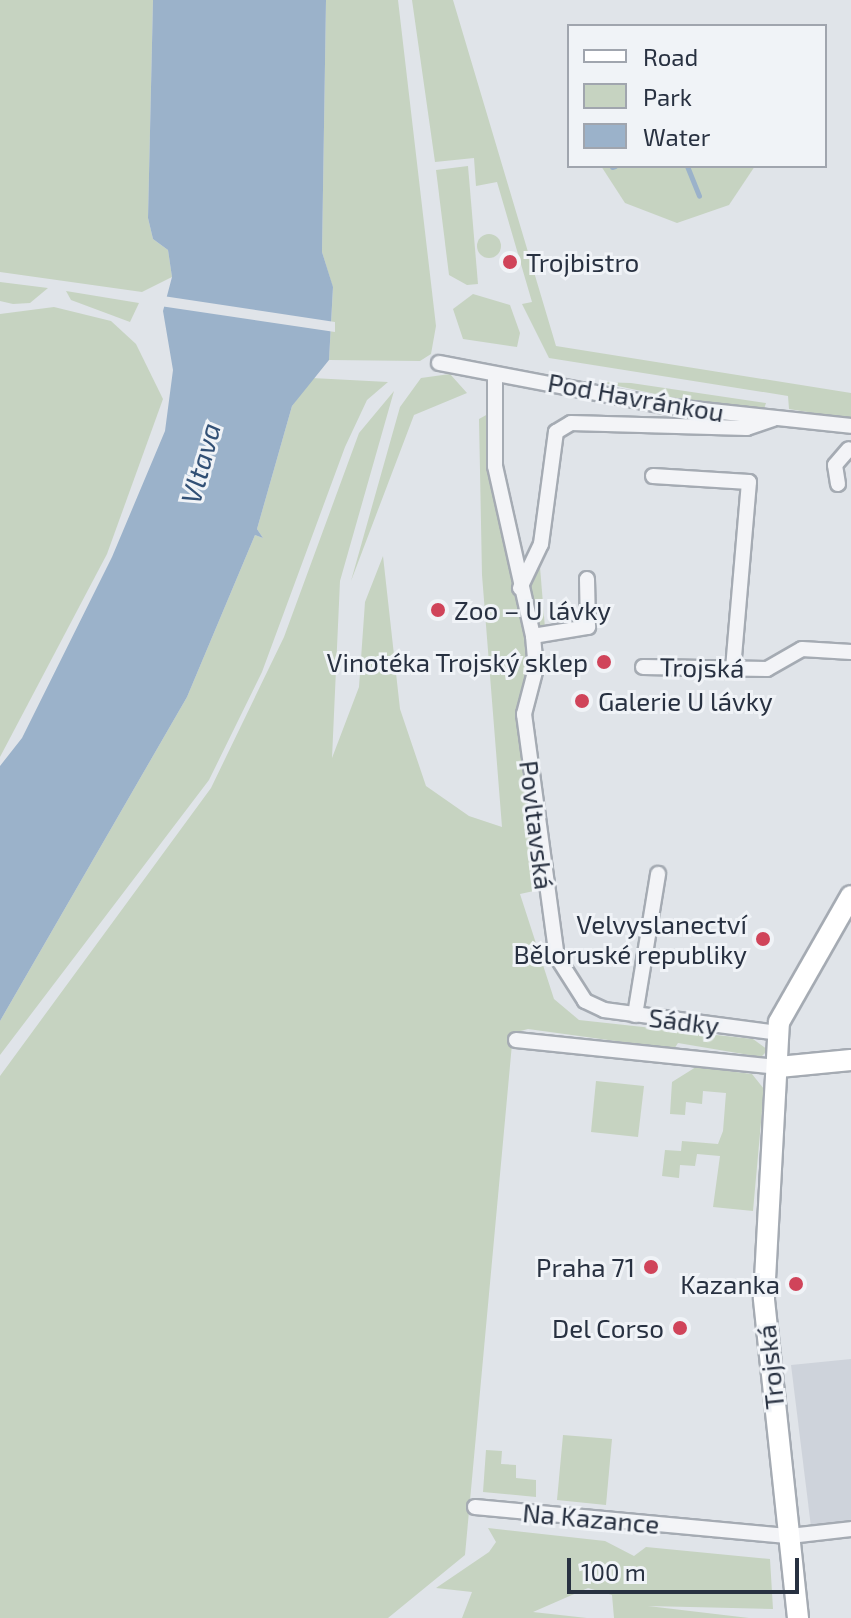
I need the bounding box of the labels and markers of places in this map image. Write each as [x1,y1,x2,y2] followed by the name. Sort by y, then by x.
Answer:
[526,246,639,278] place label: Trojbistro
[501,253,519,271] marker: Trojbistro
[454,594,611,626] place label: Zoo – U lávky
[429,601,447,619] marker: Zoo – U lávky
[325,646,588,678] place label: Vinotéka Trojský sklep
[595,653,613,671] marker: Vinotéka Trojský sklep
[598,685,773,717] place label: Galerie U lávky
[573,692,591,710] marker: Galerie U lávky
[513,908,747,970] place label: Velvyslanectví Běloruské republiky
[754,930,772,948] marker: Velvyslanectví Běloruské republiky
[536,1251,635,1283] place label: Praha 71
[642,1258,660,1276] marker: Praha 71
[680,1268,780,1300] place label: Kazanka
[787,1275,805,1293] marker: Kazanka
[551,1312,664,1344] place label: Del Corso
[671,1319,689,1337] marker: Del Corso

